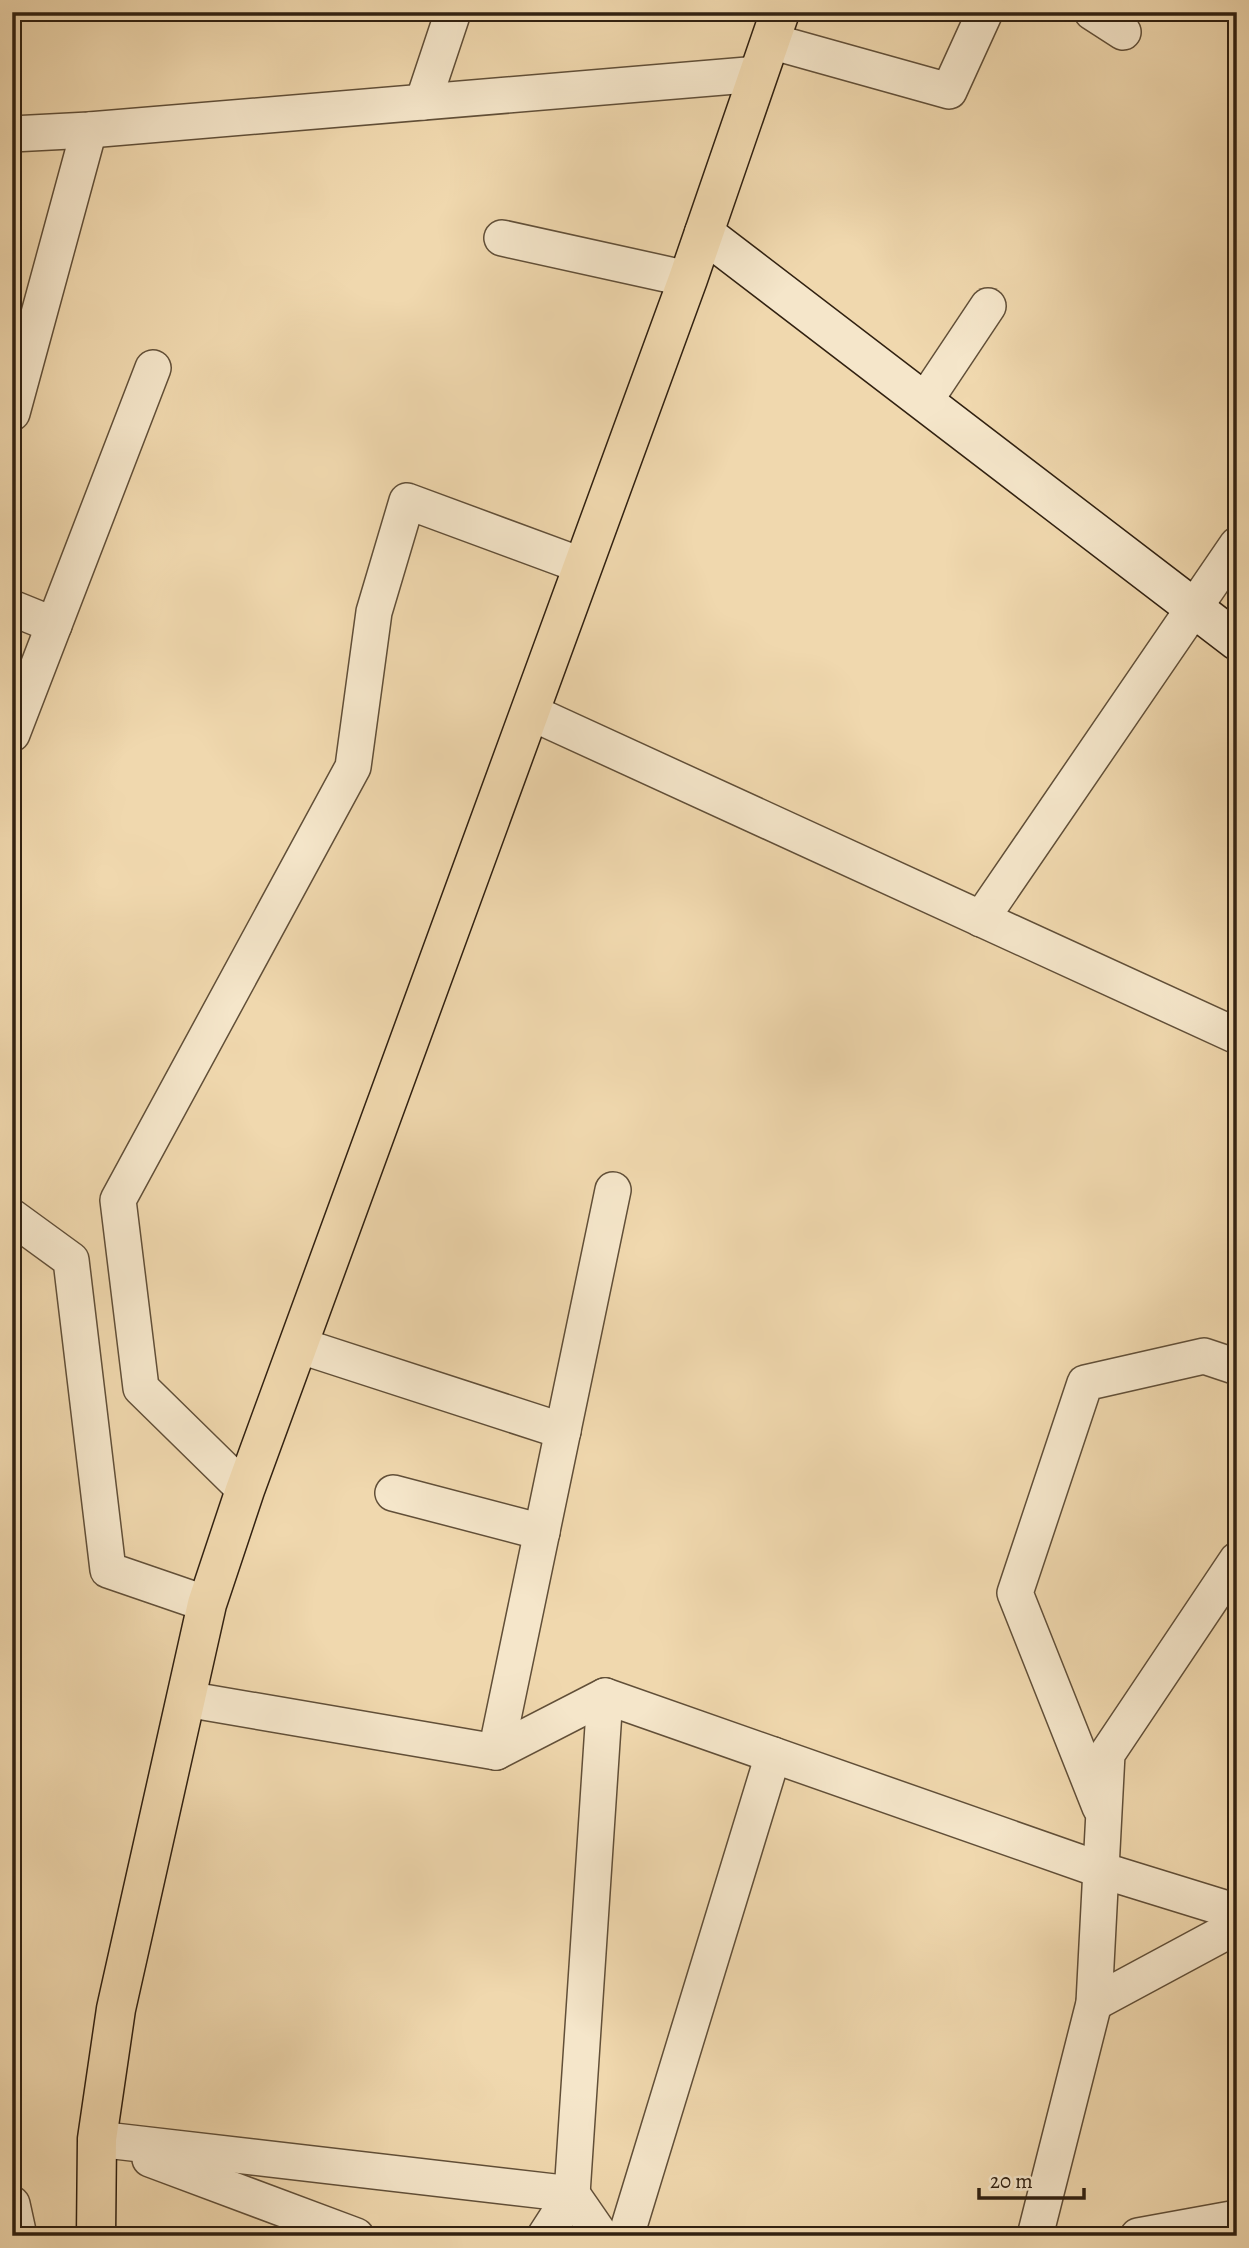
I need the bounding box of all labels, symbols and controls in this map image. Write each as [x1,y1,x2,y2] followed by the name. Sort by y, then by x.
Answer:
[979,2157,1084,2201] scale bar
[990,2167,1033,2195] text: 20 m

